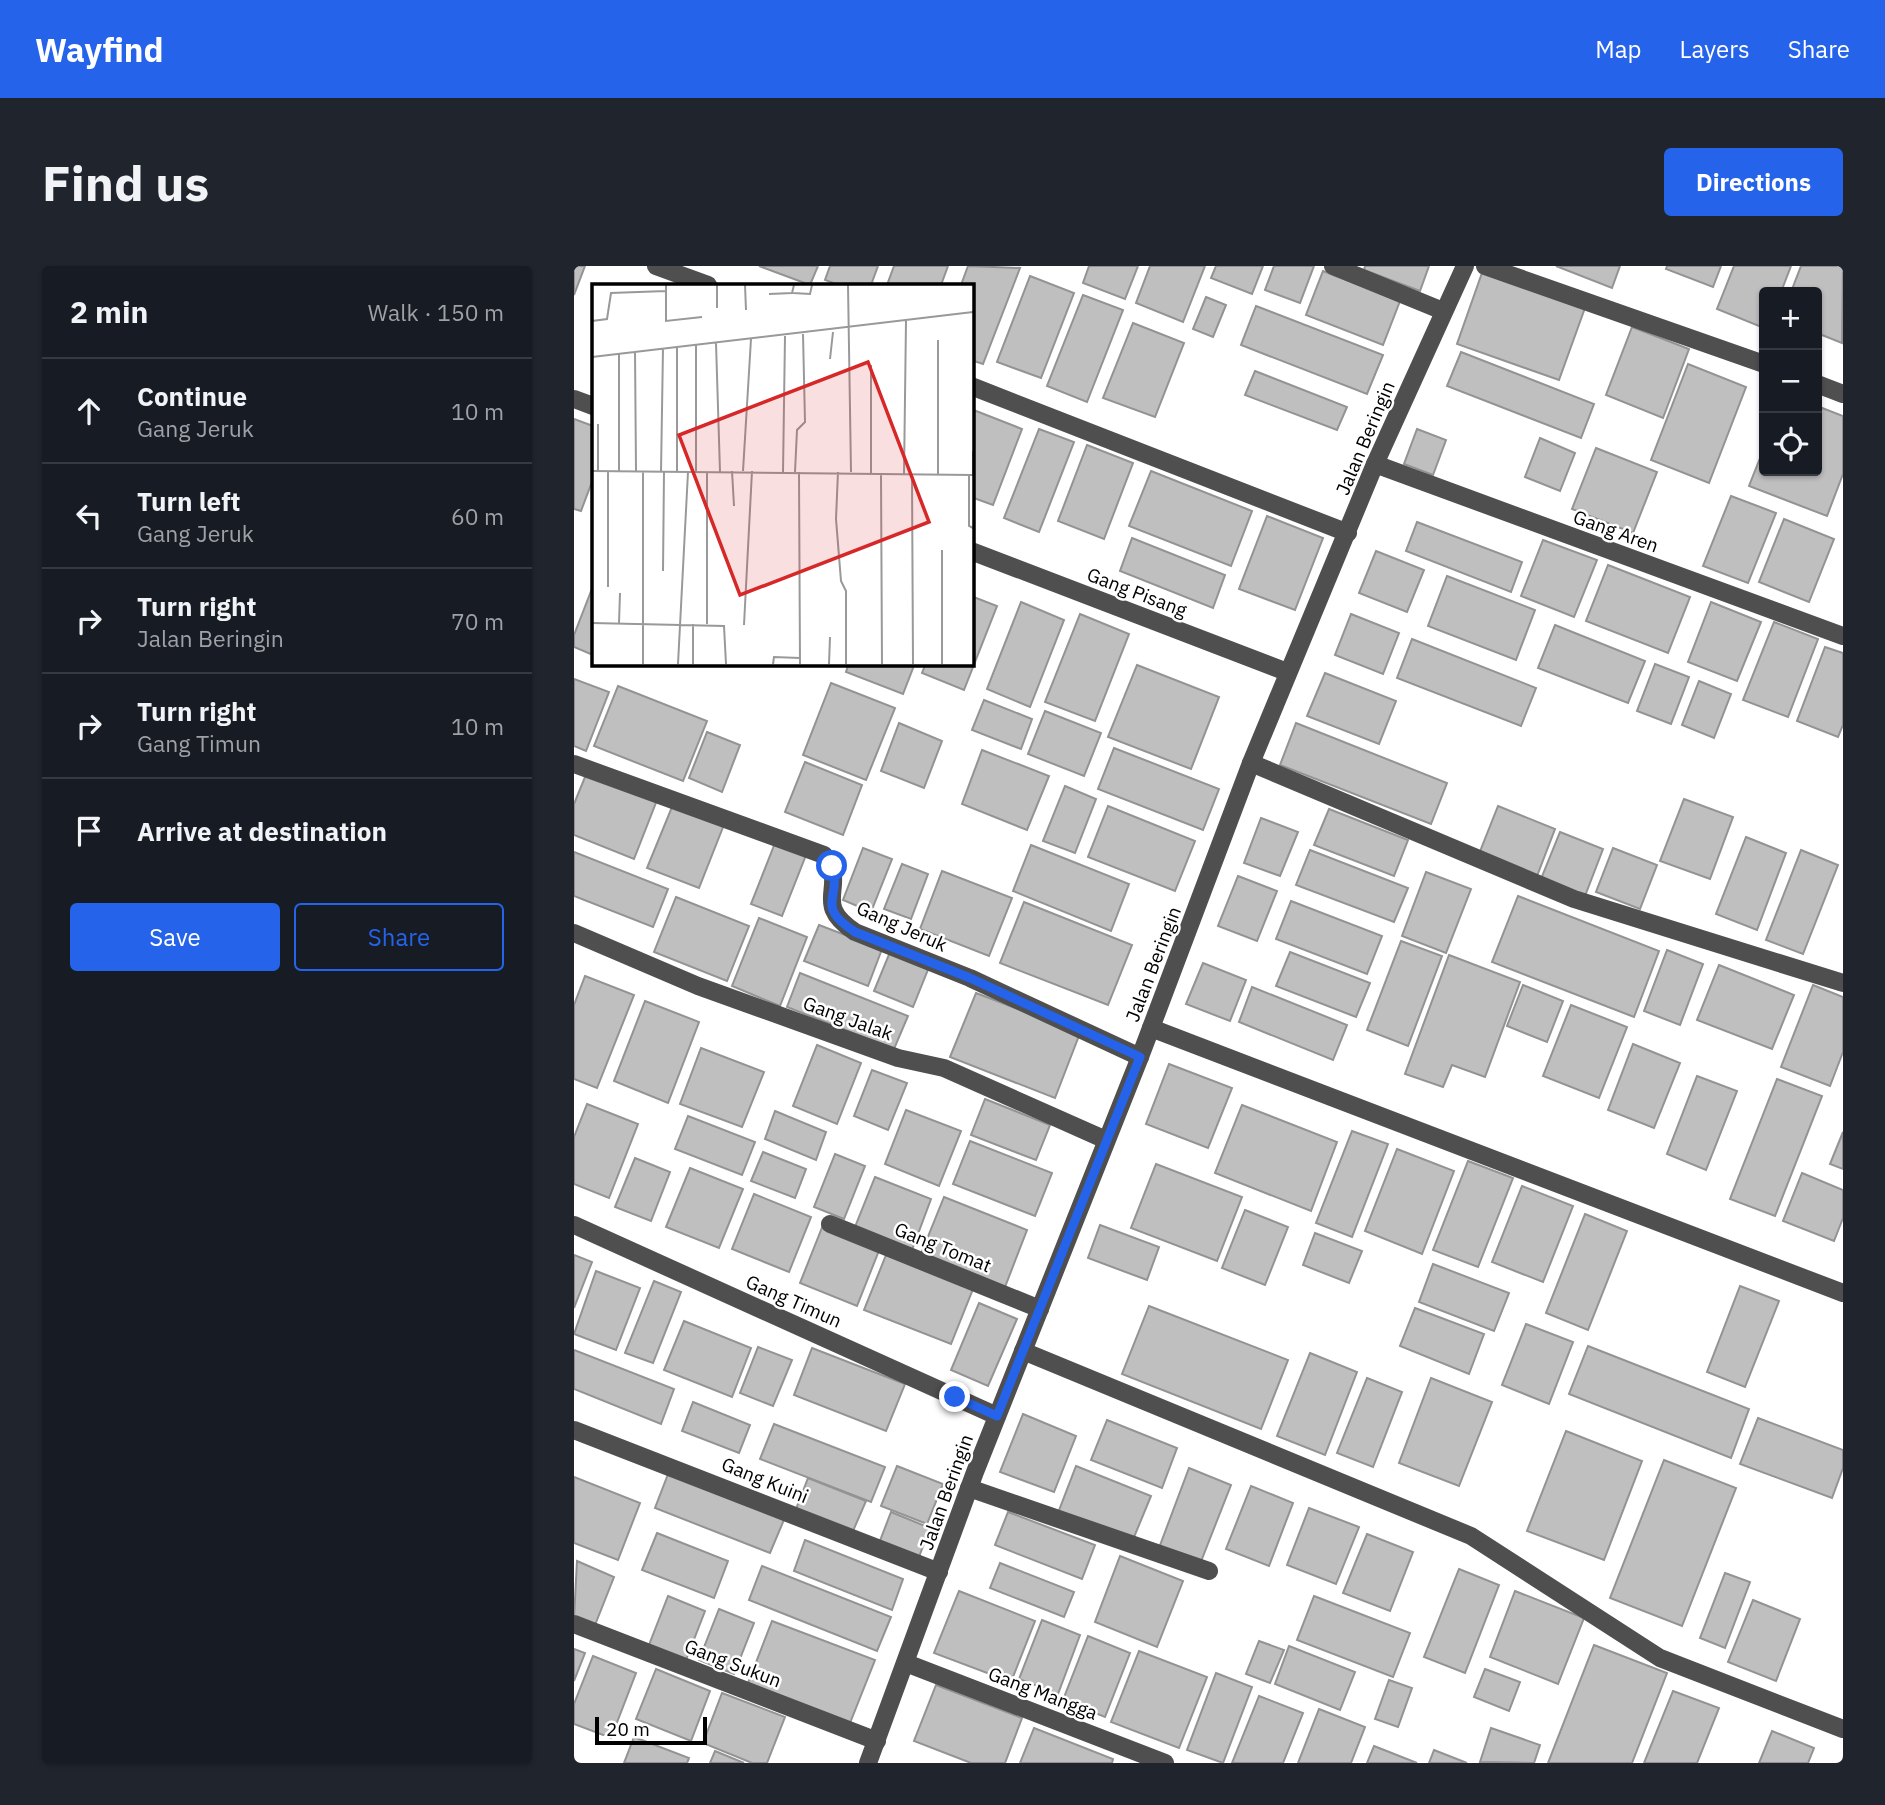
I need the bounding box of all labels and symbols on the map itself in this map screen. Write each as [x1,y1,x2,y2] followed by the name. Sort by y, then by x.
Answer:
[592,284,973,665] inset map
[1330,377,1400,499] street label: Jalan Beringin
[1570,505,1662,557] street label: Gang Aren
[1084,562,1190,622] street label: Gang Pisang
[816,850,847,881] route start
[853,895,951,957] street label: Gang Jeruk
[1120,903,1186,1025] street label: Jalan Beringin
[800,991,896,1045] street label: Gang Jalak
[891,1217,995,1277] street label: Gang Tomat
[742,1269,846,1333] street label: Gang Timun
[939,1381,970,1412] route end
[914,1431,978,1553] street label: Jalan Beringin
[718,1452,812,1508] street label: Gang Kuini
[681,1634,785,1692] street label: Gang Sukun
[985,1661,1101,1725] street label: Gang Mangga
[595,1714,707,1746] scale bar

